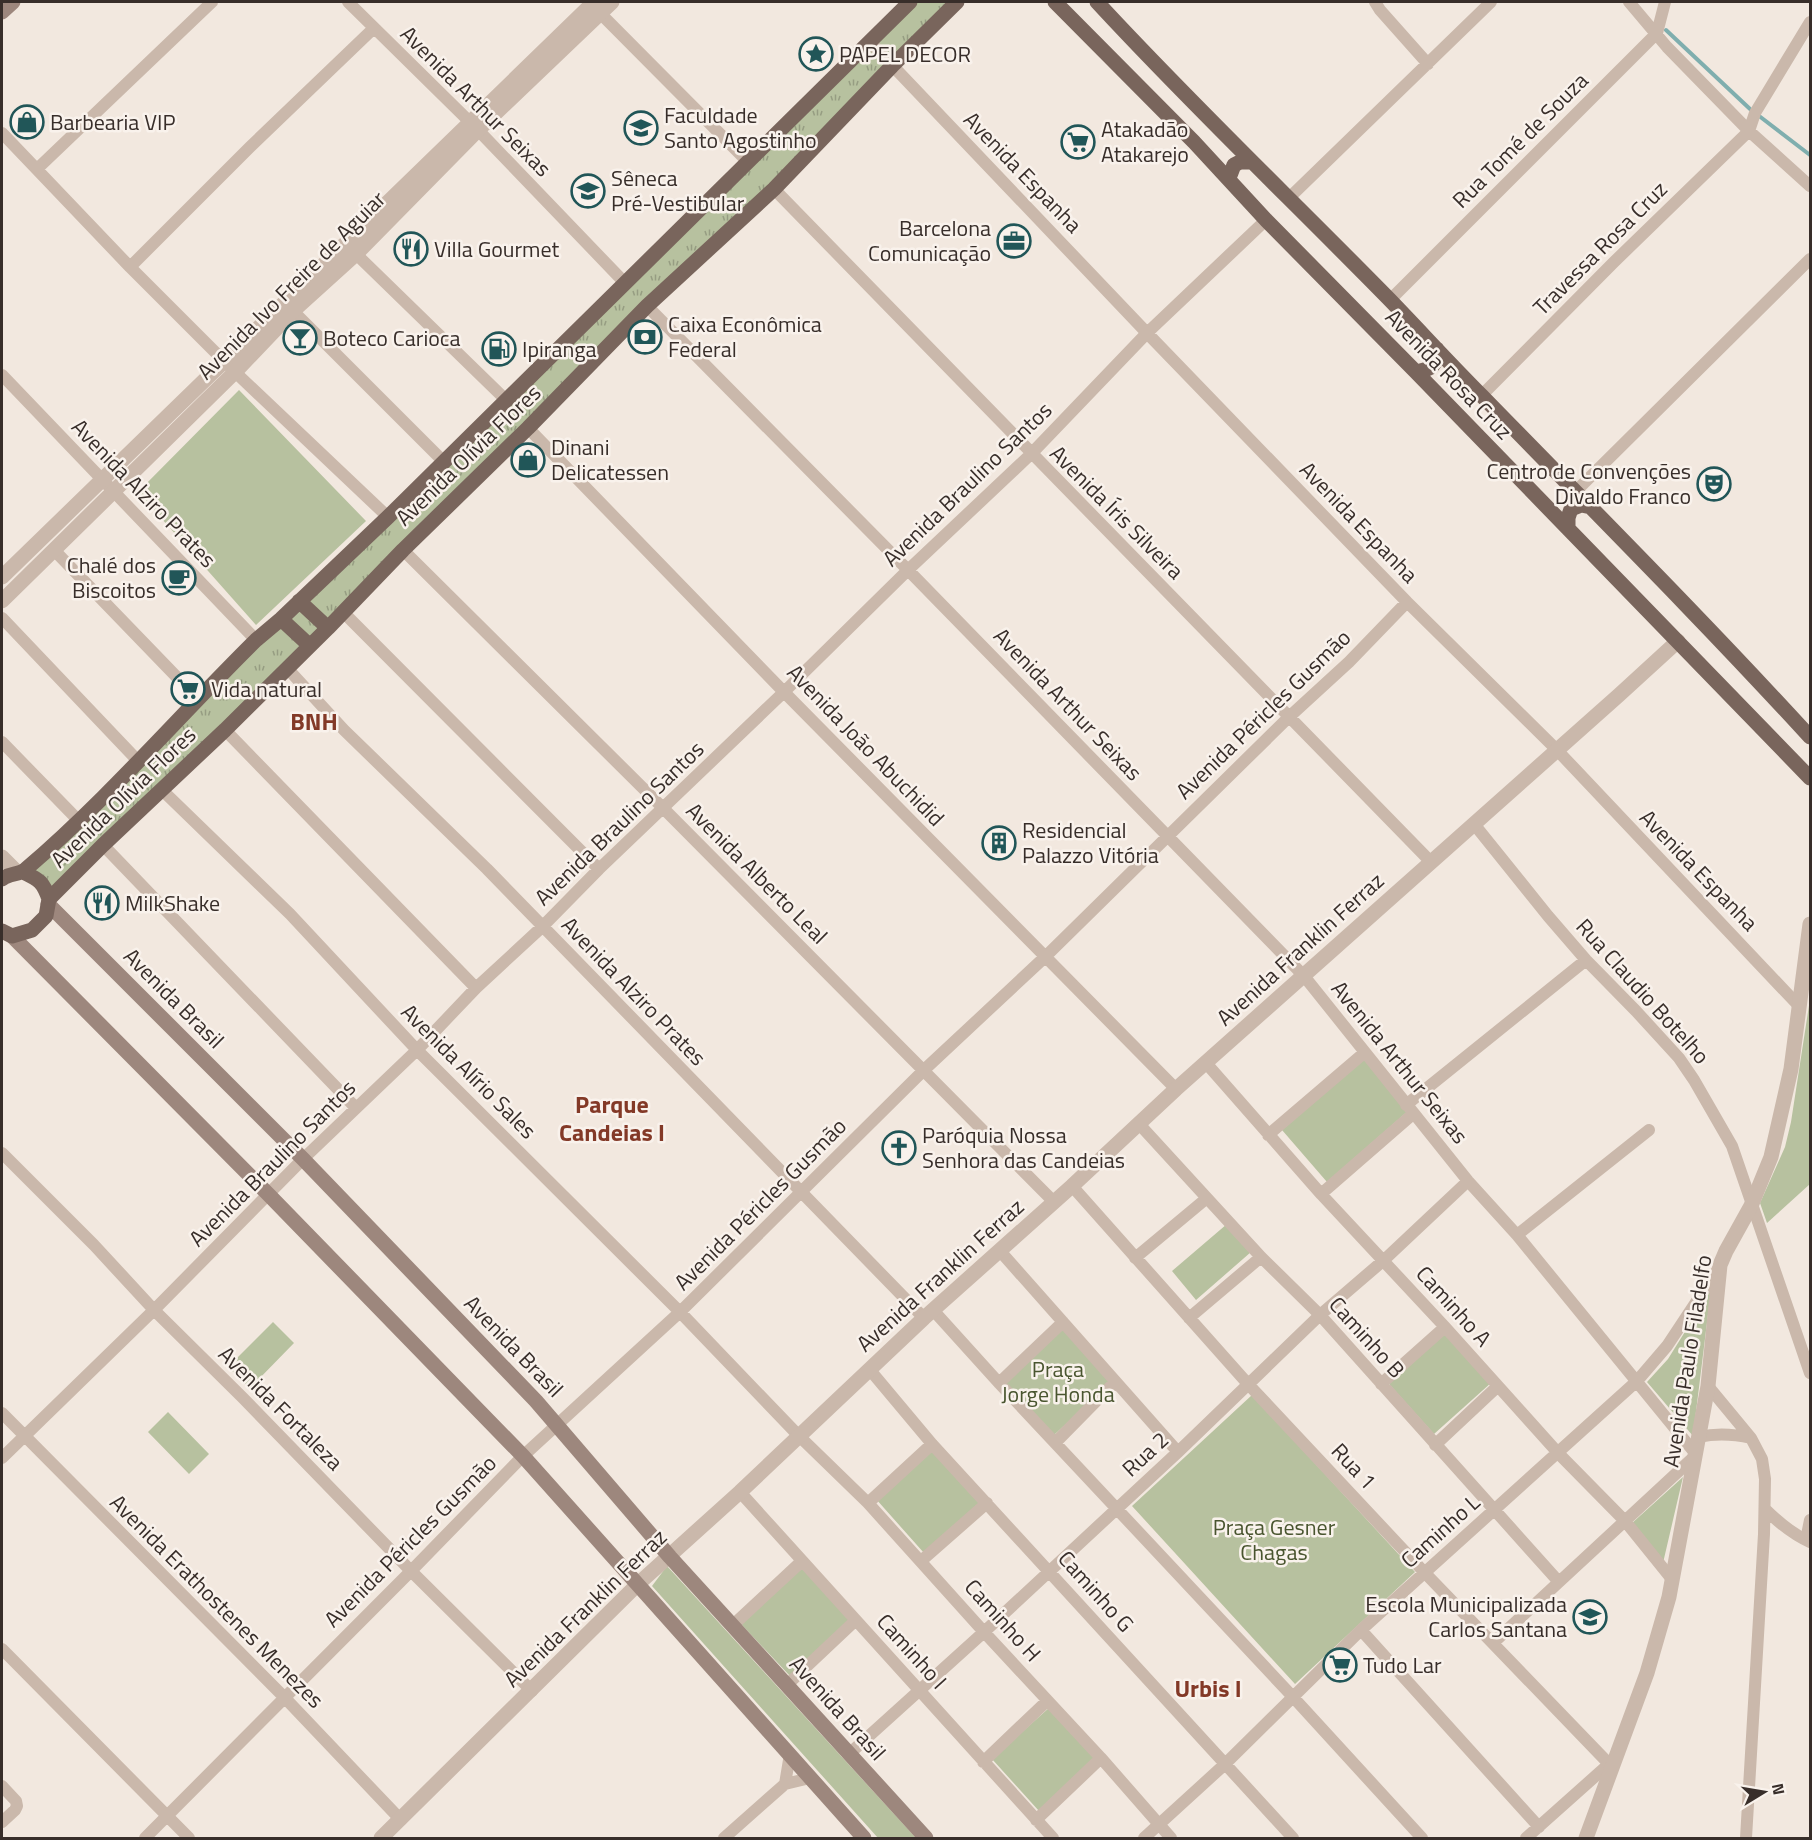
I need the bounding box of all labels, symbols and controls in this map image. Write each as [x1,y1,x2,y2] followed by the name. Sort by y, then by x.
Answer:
[393,18,559,184] street label: Avenida Arthur Seixas
[798,36,834,72] place icon: PAPEL DECOR
[839,37,971,71] place label: PAPEL DECOR
[1444,64,1596,216] street label: Rua Tomé de Souza
[664,98,817,157] place label: Faculdade Santo Agostinho
[956,103,1090,241] street label: Avenida Espanha
[9,104,45,140] shop icon: Barbearia VIP
[50,105,175,139] place label: Barbearia VIP
[623,110,659,146] school or university icon: Faculdade Santo Agostinho
[1101,112,1189,171] place label: Atakadão Atakarejo
[1060,124,1096,160] supermarket icon: Atakadão Atakarejo
[611,161,745,220] place label: Sêneca Pré-Vestibular
[570,173,606,209] school or university icon: Sêneca Pré-Vestibular
[1525,173,1675,323] street label: Travessa Rosa Cruz
[189,182,394,387] street label: Avenida Ivo Freire de Aguiar
[868,211,991,270] place label: Barcelona Comunicação
[996,223,1032,259] office icon: Barcelona Comunicação
[393,231,429,267] restaurant icon: Villa Gourmet
[434,232,560,266] place label: Villa Gourmet
[1378,301,1520,447] street label: Avenida Rosa Cruz
[668,307,822,366] place label: Caixa Econômica Federal
[627,319,663,355] bank icon: Caixa Econômica Federal
[282,320,318,356] bar icon: Boteco Carioca
[323,321,460,355] place label: Boteco Carioca
[481,331,517,367] fuel station icon: Ipiranga
[522,332,597,366] place label: Ipiranga
[387,376,549,534] street label: Avenida Olívia Flores
[874,394,1060,574] street label: Avenida Braulino Santos
[64,411,224,575] street label: Avenida Alziro Prates
[551,430,669,489] place label: Dinani Delicatessen
[1042,437,1192,587] street label: Avenida Íris Silveira
[510,442,546,478] shop icon: Dinani Delicatessen
[1292,453,1426,591] street label: Avenida Espanha
[1486,454,1691,513] place label: Centro de Convenções Divaldo Franco
[1696,466,1732,502] theatre icon: Centro de Convenções Divaldo Franco
[67,548,156,607] place label: Chalé dos Biscoitos
[161,560,197,596] cafe icon: Chalé dos Biscoitos
[986,620,1150,788] street label: Avenida Arthur Seixas
[1168,621,1358,807] street label: Avenida Péricles Gusmão
[779,656,953,834] street label: Avenida João Abuchidid
[170,671,206,707] supermarket icon: Vida natural
[211,672,322,706] place label: Vida natural
[290,703,338,739] district label: BNH
[42,718,204,876] street label: Avenida Olívia Flores
[526,733,712,913] street label: Avenida Braulino Santos
[678,794,836,952] street label: Avenida Alberto Leal
[1632,801,1766,939] street label: Avenida Espanha
[1022,813,1159,872] place label: Residencial Palazzo Vitória
[981,825,1017,861] building icon: Residencial Palazzo Vitória
[1209,864,1391,1034] street label: Avenida Franklin Ferraz
[84,885,120,921] restaurant icon: MilkShake
[125,886,220,920] place label: MilkShake
[554,909,714,1073] street label: Avenida Alziro Prates
[1568,910,1718,1072] street label: Rua Claudio Botelho
[116,940,232,1056] street label: Avenida Brasil
[1323,973,1477,1151] street label: Avenida Arthur Seixas
[393,995,545,1147] street label: Avenida Alírio Sales
[181,1072,363,1254] street label: Avenida Braulino Santos
[559,1086,665,1150] district label: Parque Candeias I
[666,1110,854,1298] street label: Avenida Péricles Gusmão
[922,1118,1125,1177] place label: Paróquia Nossa Senhora das Candeias
[881,1130,917,1166] church icon: Paróquia Nossa Senhora das Candeias
[849,1190,1031,1360] street label: Avenida Franklin Ferraz
[1653,1252,1721,1470] street label: Avenida Paulo Filadelfo
[1408,1258,1500,1354] street label: Caminho A
[456,1287,572,1405] street label: Avenida Brasil
[1321,1289,1413,1385] street label: Caminho B
[211,1338,351,1478] street label: Avenida Fortaleza
[1001,1352,1115,1411] park label: Praça Jorge Honda
[1114,1423,1176,1485] street label: Rua 2
[1323,1435,1385,1497] street label: Rua 1
[316,1447,504,1635] street label: Avenida Péricles Gusmão
[102,1486,332,1716] street label: Avenida Erathostenes Menezes
[1393,1486,1488,1576] street label: Caminho L
[1213,1510,1336,1569] park label: Praça Gesner Chagas
[496,1521,674,1695] street label: Avenida Franklin Ferraz
[1050,1543,1142,1639] street label: Caminho G
[957,1571,1049,1669] street label: Caminho H
[1365,1587,1567,1646] place label: Escola Municipalizada Carlos Santana
[1572,1599,1608,1635] school or university icon: Escola Municipalizada Carlos Santana
[869,1606,955,1696] street label: Caminho I
[1322,1647,1358,1683] supermarket icon: Tudo Lar
[782,1648,894,1768] street label: Avenida Brasil
[1363,1648,1442,1682] place label: Tudo Lar
[1174,1670,1242,1706] district label: Urbis I
[1734,1762,1794,1822] north arrow
[1766,1781,1792,1797] text: N

